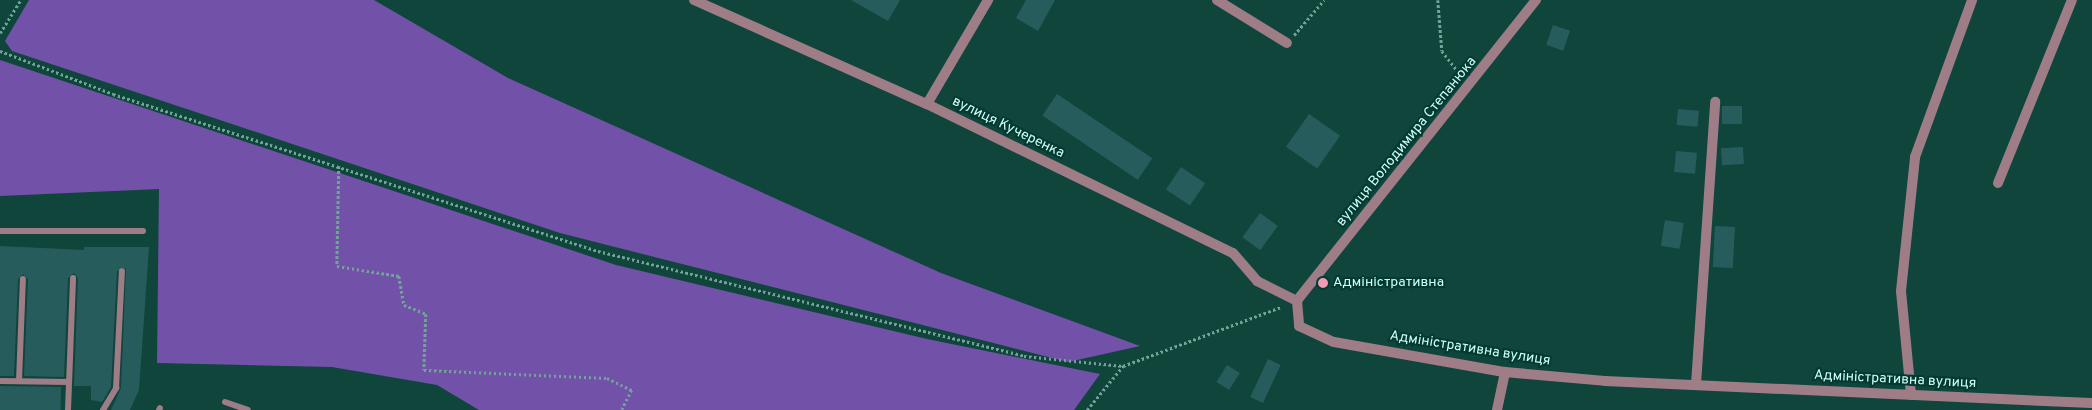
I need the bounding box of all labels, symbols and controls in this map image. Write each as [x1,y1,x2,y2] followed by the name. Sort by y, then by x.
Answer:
[1333,54,1481,230] street label: вулиця Володимира Степанюка
[949,94,1067,162] street label: вулиця Кучеренка
[1333,275,1444,291] place label: Адміністративна
[1317,277,1329,289] marker: Адміністративна
[1388,328,1552,370] street label: Адміністративна вулиця
[1813,367,1977,393] street label: Адміністративна вулиця

